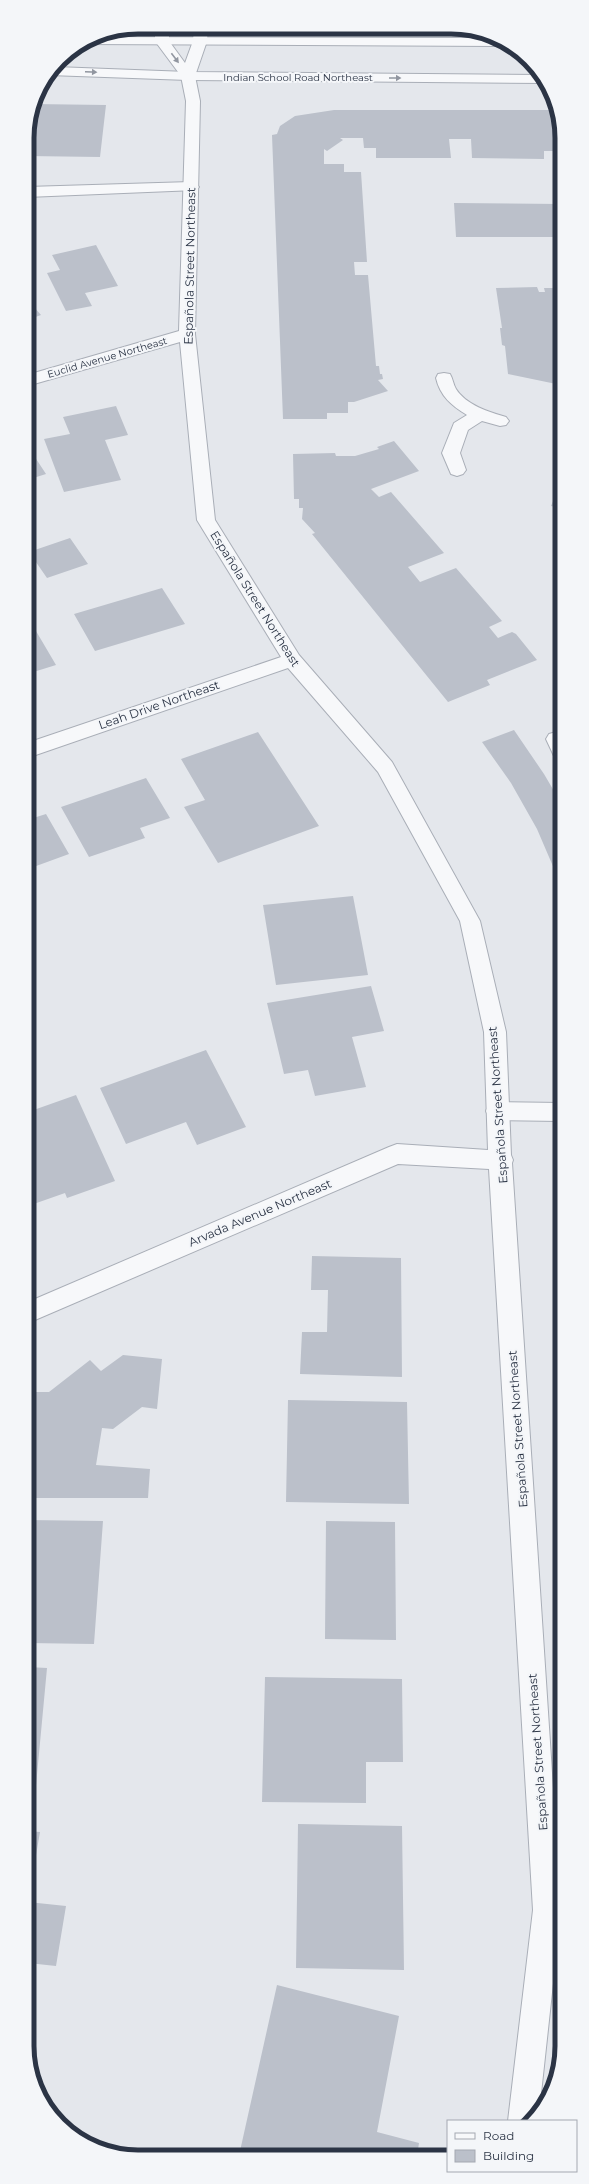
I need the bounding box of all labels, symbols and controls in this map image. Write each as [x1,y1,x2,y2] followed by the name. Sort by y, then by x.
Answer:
[171,53,179,64] one-way arrow
[85,69,97,76] one-way arrow
[223,71,373,84] street label: Indian School Road Northeast
[389,75,402,81] one-way arrow
[181,187,198,345] street label: Española Street Northeast
[46,334,169,381] street label: Euclid Avenue Northeast
[207,528,304,670] street label: Española Street Northeast
[96,677,221,732] street label: Leah Drive Northeast
[485,1026,510,1184] street label: Española Street Northeast
[186,1176,334,1250] street label: Arvada Avenue Northeast
[505,1350,530,1508] street label: Española Street Northeast
[525,1673,550,1831] street label: Española Street Northeast
[447,2120,577,2172] legend
[483,2128,514,2143] text: Road
[483,2148,534,2163] text: Building

